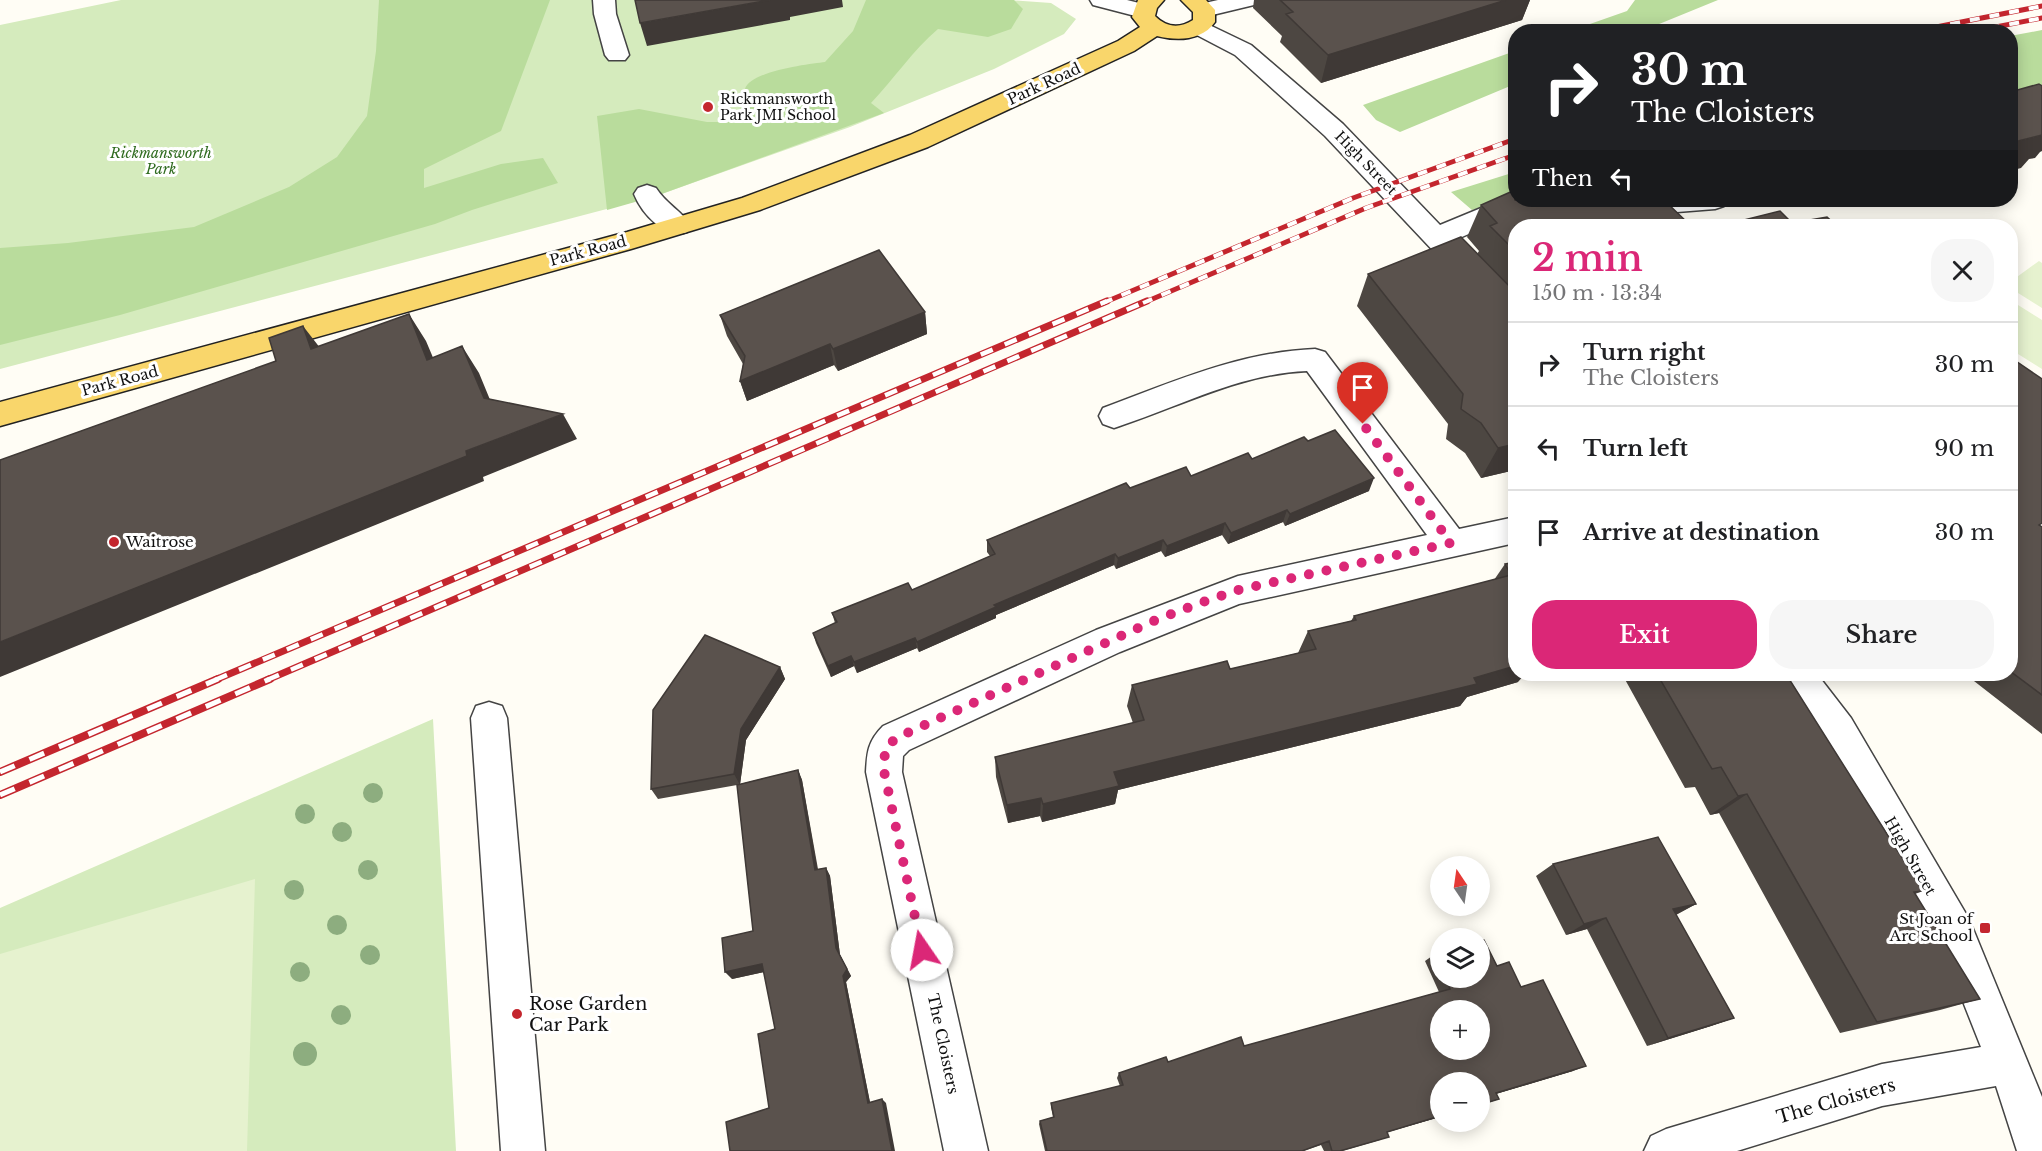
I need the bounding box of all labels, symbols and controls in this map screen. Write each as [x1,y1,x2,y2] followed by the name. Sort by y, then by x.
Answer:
[1631,44,1747,96] text: 30 m
[1532,48,1610,126] icon: right
[1004,58,1084,109] street label: Park Road
[720,90,836,124] place label: Rickmansworth Park JMI School
[1631,96,1815,129] text: The Cloisters
[701,100,715,114] marker: Rickmansworth Park JMI School
[1331,127,1401,199] street label: High Street
[109,144,212,178] park label: Rickmansworth Park
[1605,162,1638,195] icon: left
[1532,165,1593,192] text: Then
[547,231,628,270] street label: Park Road
[1532,236,1643,281] text: 2 min
[1931,239,1994,302] button: close
[1532,281,1662,305] text: 150 m · 13:34
[1583,339,1705,366] text: Turn right
[1532,348,1565,381] icon: right
[1935,351,1994,378] text: 30 m
[79,361,160,400] street label: Park Road
[1337,362,1388,424] pin
[1583,366,1719,390] text: The Cloisters
[1346,371,1379,404] icon: arrive
[1532,432,1565,465] icon: left
[1583,435,1688,462] text: Turn left
[1934,435,1994,462] text: 90 m
[1532,516,1565,549] icon: arrive
[1583,519,1820,546] text: Arrive at destination
[1935,519,1994,546] text: 30 m
[125,532,194,551] place label: Waitrose
[107,535,121,549] marker: Waitrose
[1532,600,1757,669] button: Exit
[1769,600,1994,669] button: Share
[1880,813,1941,899] street label: High Street
[1430,856,1490,916] north arrow
[1430,856,1490,1132] map controls
[1889,909,1975,945] place label: St Joan of Arc School
[890,918,954,982] position arrow
[1978,921,1992,935] marker: St Joan of Arc School
[1430,928,1490,988] button: layers
[924,992,963,1096] street label: The Cloisters
[529,993,647,1036] place label: Rose Garden Car Park
[1430,1000,1490,1060] button: +
[510,1007,524,1021] marker: Rose Garden Car Park
[1430,1072,1490,1132] button: −
[1774,1074,1898,1128] street label: The Cloisters

